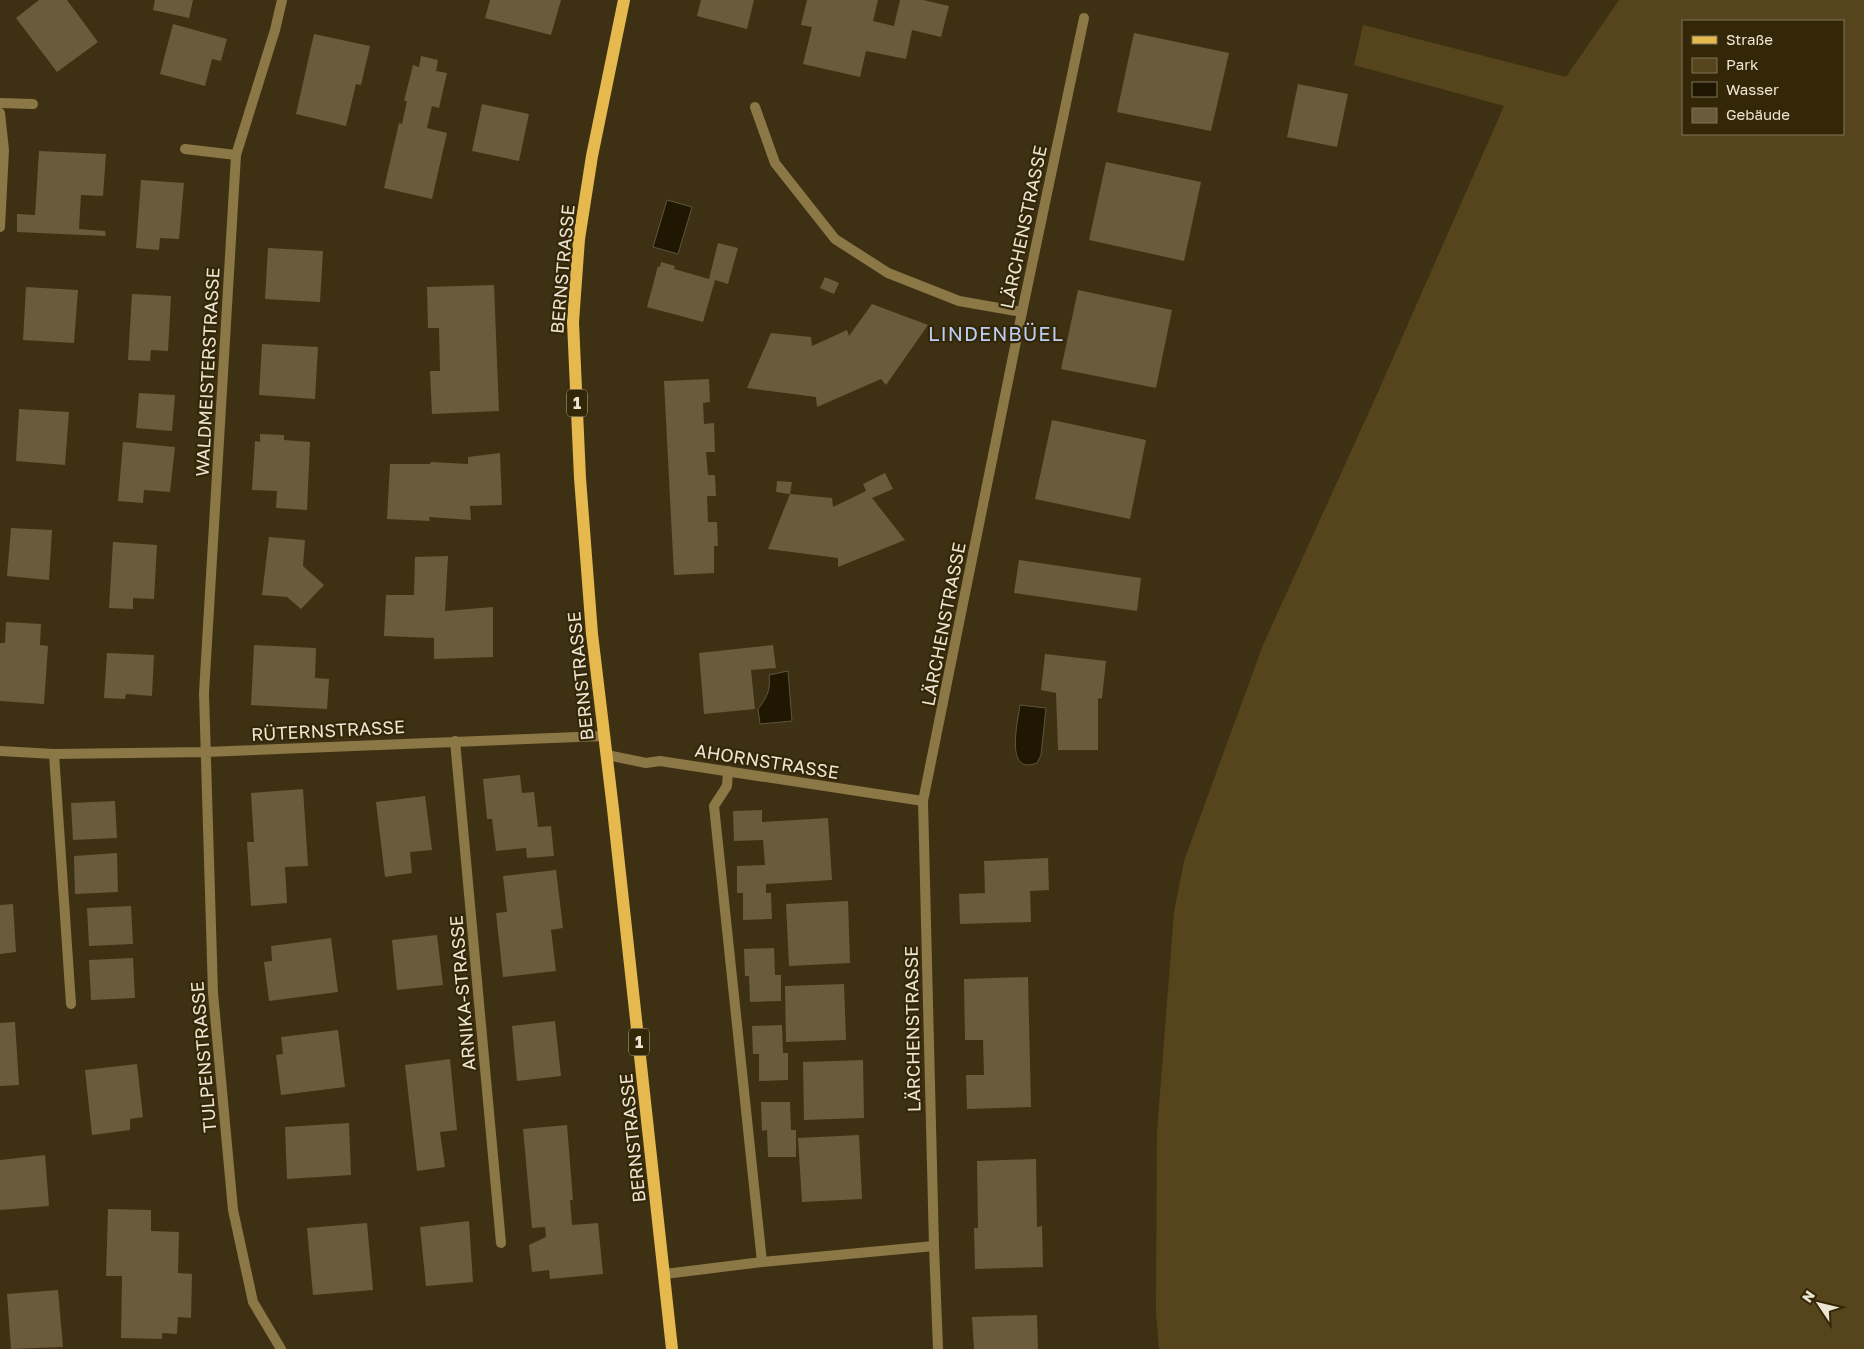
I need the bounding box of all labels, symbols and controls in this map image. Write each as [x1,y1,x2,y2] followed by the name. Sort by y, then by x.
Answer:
[1682,20,1844,135] legend
[1726,30,1773,48] text: Straße
[1726,55,1759,73] text: Park
[1726,80,1779,98] text: Wasser
[1726,105,1790,123] text: Gebäude
[995,143,1051,311] street label: LÄRCHENSTRASSE
[545,203,579,335] street label: BERNSTRASSE
[191,267,223,477] street label: WALDMEISTERSTRASSE
[928,321,1064,345] district label: LINDENBÜEL
[567,389,587,416] road number: 1
[916,540,970,708] street label: LÄRCHENSTRASSE
[562,610,598,742] street label: BERNSTRASSE
[251,715,405,745] street label: RÜTERNSTRASSE
[693,739,841,783] street label: AHORNSTRASSE
[444,914,480,1072] street label: ARNIKA-STRASSE
[900,946,924,1112] street label: LÄRCHENSTRASSE
[185,981,221,1133] street label: TULPENSTRASSE
[629,1028,649,1056] road number: 1
[614,1072,650,1204] street label: BERNSTRASSE
[1794,1279,1844,1329] north arrow
[1798,1287,1818,1305] text: N

